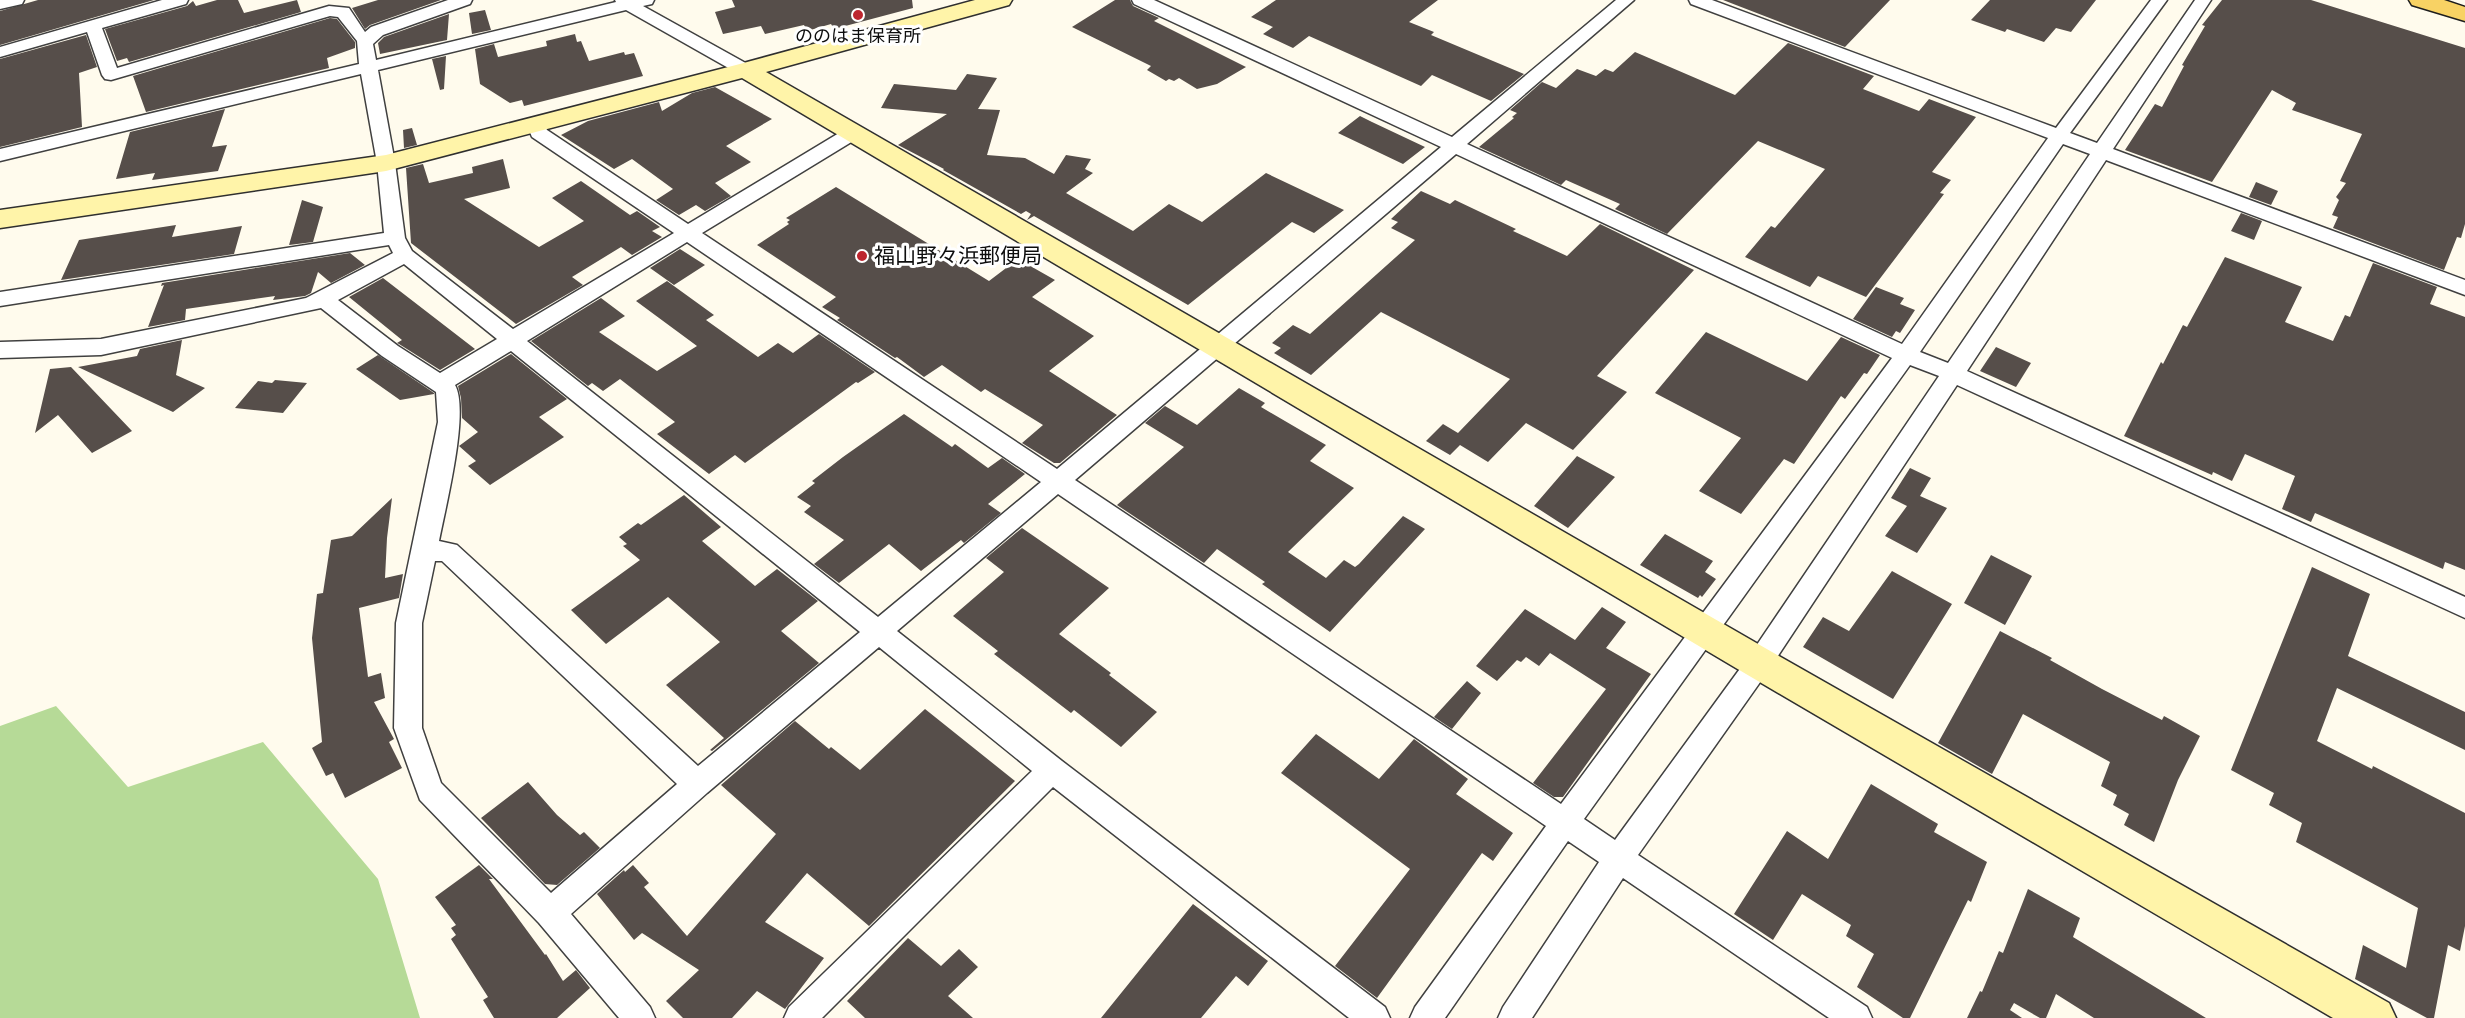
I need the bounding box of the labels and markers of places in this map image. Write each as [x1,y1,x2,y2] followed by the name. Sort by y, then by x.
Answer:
[851,8,865,22] marker: ののはま保育所
[795,25,921,46] place label: ののはま保育所
[874,244,1042,268] place label: 福山野々浜郵便局
[855,249,869,263] marker: 福山野々浜郵便局

